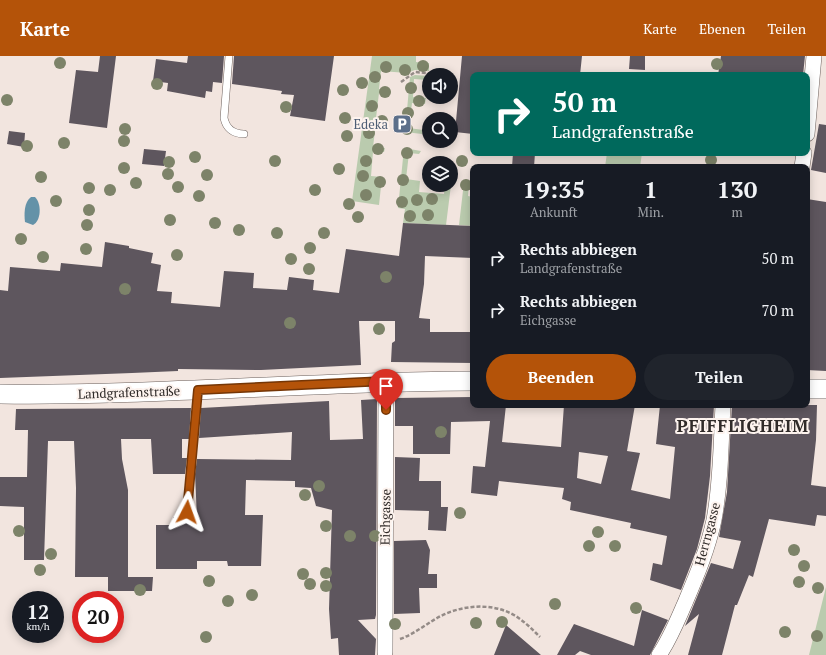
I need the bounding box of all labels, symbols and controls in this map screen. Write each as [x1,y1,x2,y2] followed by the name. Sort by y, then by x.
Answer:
[20,16,70,41] text: Karte
[643,19,677,38] text: Karte
[699,19,745,38] text: Ebenen
[767,19,806,38] text: Teilen
[422,68,458,192] map controls
[422,68,458,104] button: sound
[552,83,617,120] text: 50 m
[486,88,538,140] icon: right
[422,112,458,148] button: search
[391,113,413,135] parking icon: Edeka
[353,115,388,133] place label: Edeka
[552,119,694,143] text: Landgrafenstraße
[422,156,458,192] button: layers
[523,173,585,205] text: 19:35
[644,173,658,205] text: 1
[717,173,757,205] text: 130
[530,203,578,221] text: Ankunft
[638,203,664,221] text: Min.
[731,203,743,221] text: m
[520,239,637,259] text: Rechts abbiegen
[486,247,508,269] icon: right
[761,248,794,268] text: 50 m
[520,259,622,277] text: Landgrafenstraße
[520,291,637,311] text: Rechts abbiegen
[486,299,508,321] icon: right
[761,300,794,320] text: 70 m
[520,311,576,329] text: Eichgasse
[486,354,636,400] button: Beenden
[644,354,794,400] button: Teilen
[369,369,403,410] pin
[375,375,397,397] icon: arrive
[78,381,180,403] street label: Landgrafenstraße
[677,414,809,437] district label: PFIFFLIGHEIM
[376,489,394,545] street label: Eichgasse
[166,491,208,533] position arrow
[690,500,724,568] street label: Herrngasse
[72,591,124,643] speed limit sign: 20
[27,598,49,625] text: 12
[26,620,50,633] text: km/h

